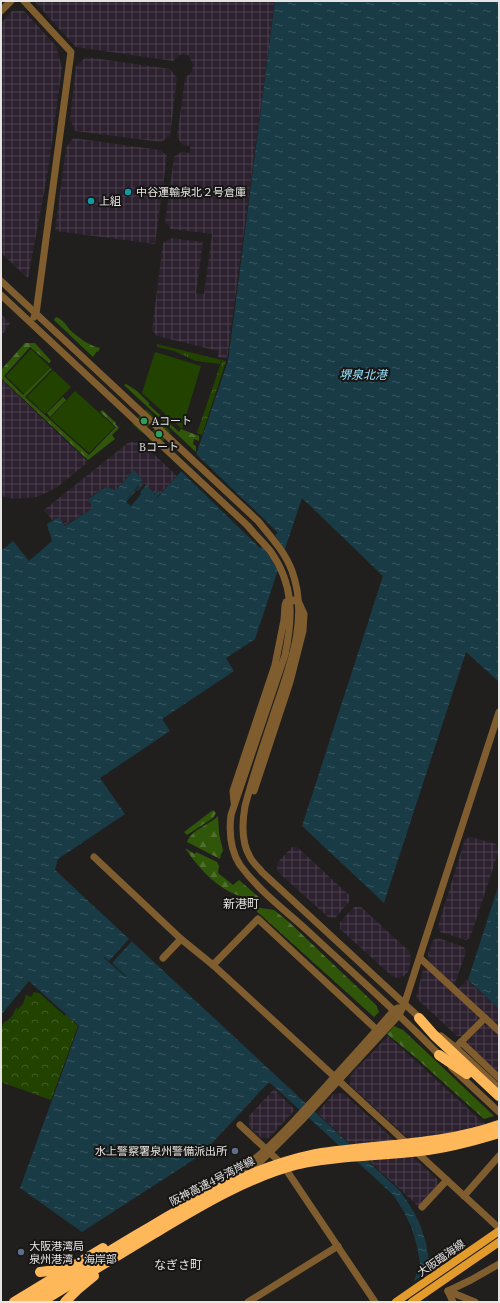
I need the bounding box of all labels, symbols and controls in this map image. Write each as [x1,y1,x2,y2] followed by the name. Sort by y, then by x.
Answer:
[136,185,246,199] place label: 中谷運輸泉北２号倉庫
[123,187,133,197] marker: 中谷運輸泉北２号倉庫
[99,194,121,208] place label: 上組
[86,196,96,206] marker: 上組
[339,367,389,382] water label: 堺泉北港
[151,414,192,428] place label: Aコート
[139,416,149,426] marker: Aコート
[154,429,164,439] marker: Bコート
[139,440,179,454] place label: Bコート
[223,896,259,911] district label: 新港町
[95,1144,228,1158] place label: 水上警察署泉州警備派出所
[230,1146,240,1156] marker: 水上警察署泉州警備派出所
[167,1153,257,1209] street label: 阪神高速4号湾岸線
[414,1236,468,1280] street label: 大阪臨海線
[29,1239,117,1266] place label: 大阪港湾局 泉州港湾・海岸部
[16,1247,26,1257] marker: 大阪港湾局 泉州港湾・海岸部
[154,1257,202,1272] district label: なぎさ町

